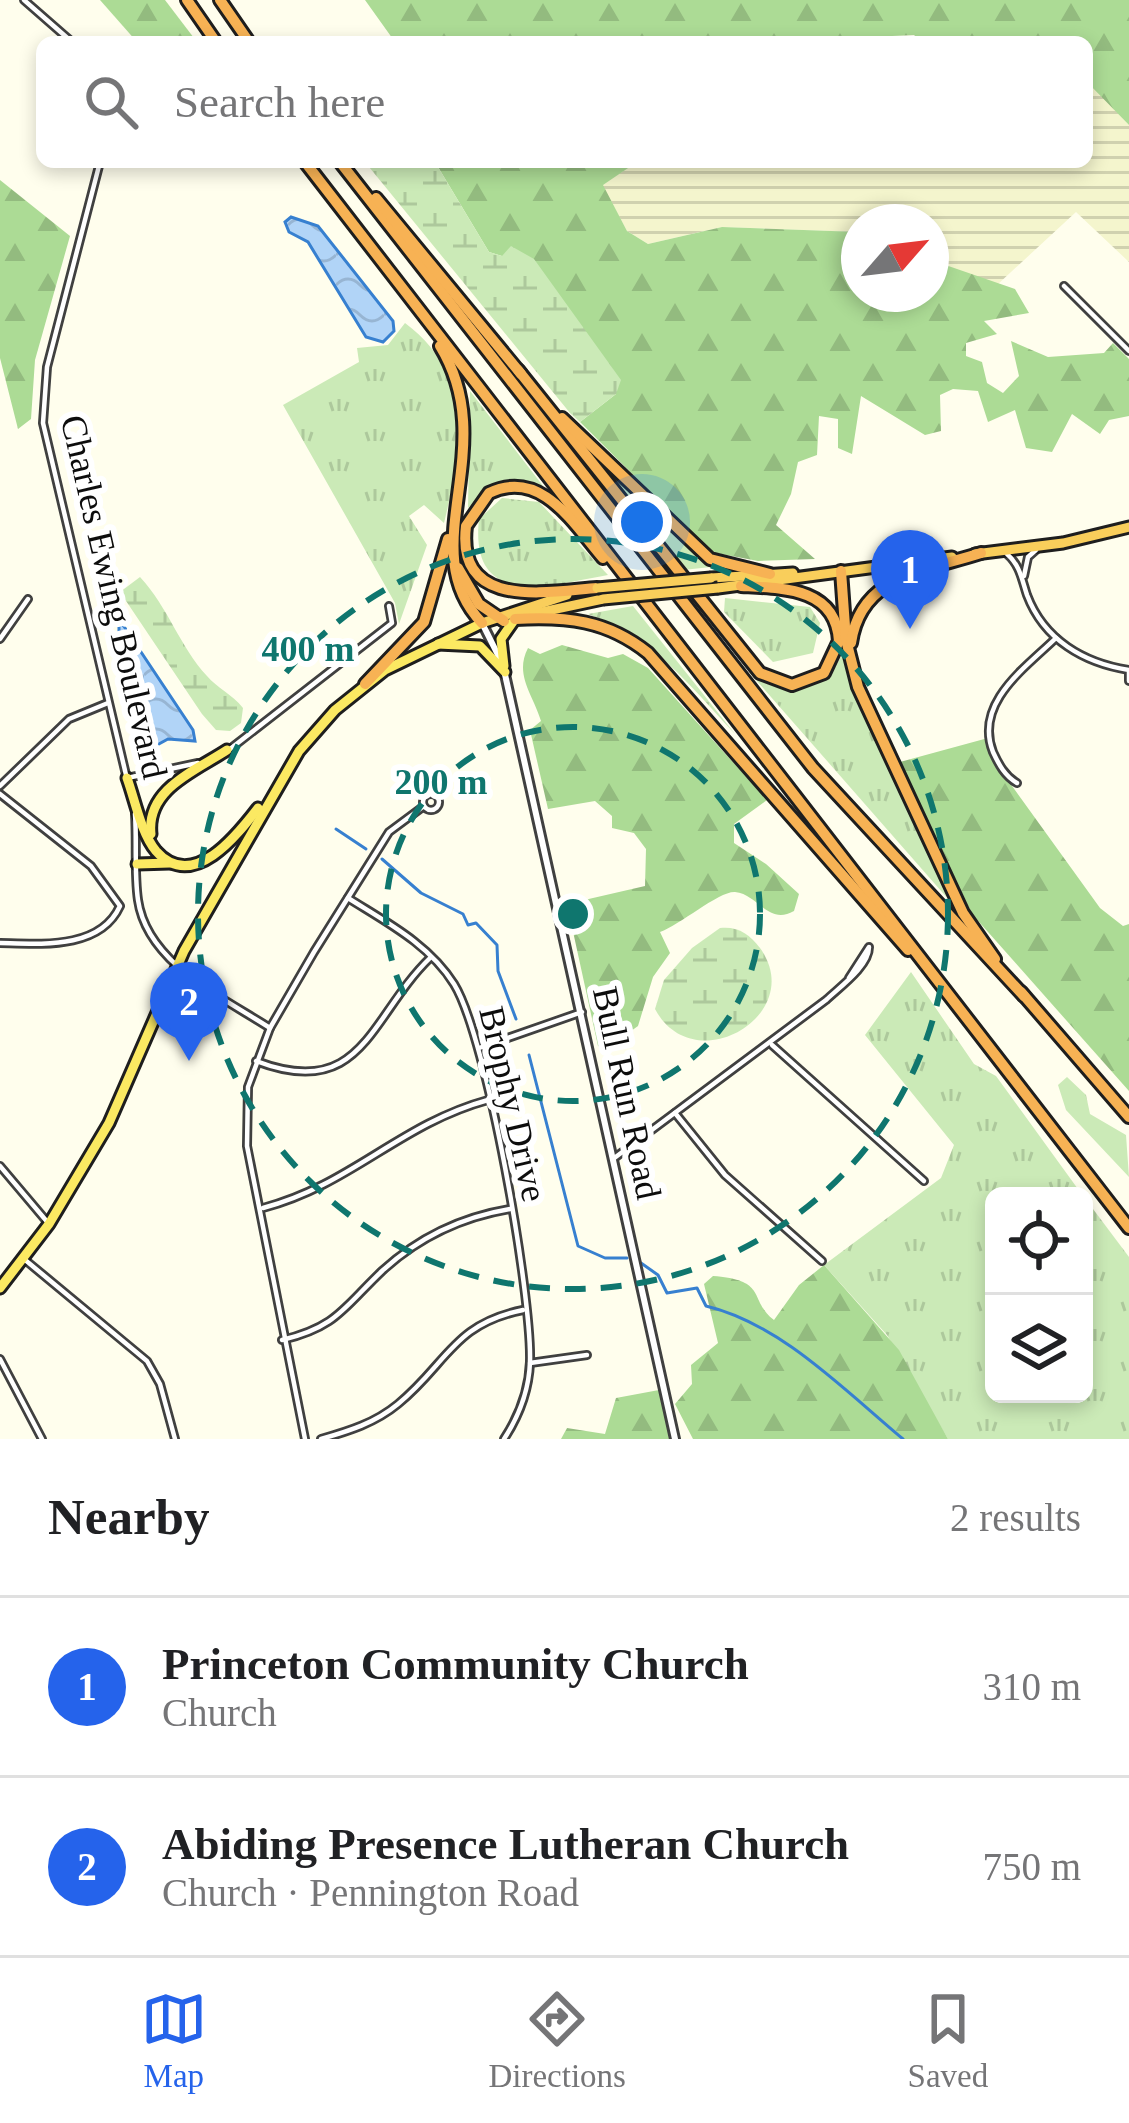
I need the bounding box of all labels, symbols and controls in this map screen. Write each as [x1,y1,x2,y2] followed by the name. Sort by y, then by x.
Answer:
[36,36,1093,168] search box
[78,69,144,135] icon: search
[174,77,385,127] text: Search here
[841,204,949,312] north arrow
[53,411,175,783] street label: Charles Ewing Boulevard
[612,492,672,552] your location
[871,530,949,629] pin: 1
[262,629,355,669] text: 400 m
[395,762,488,802] text: 200 m
[552,893,594,935] centre of rings
[150,962,228,1061] pin: 2
[585,983,669,1203] street label: Bull Run Road
[471,1003,555,1205] street label: Brophy Drive
[985,1187,1093,1403] map controls
[985,1187,1093,1295] button: locate
[985,1295,1093,1403] button: layers
[48,1489,209,1545] text: Nearby
[950,1496,1081,1539] text: 2 results
[162,1639,749,1689] text: Princeton Community Church
[77,1665,97,1708] text: 1
[982,1665,1081,1708] text: 310 m
[162,1691,277,1734] text: Church
[162,1819,849,1869] text: Abiding Presence Lutheran Church
[77,1845,97,1888] text: 2
[982,1845,1081,1888] text: 750 m
[162,1871,579,1914] text: Church · Pennington Road
[141,1986,207,2095] tab: Map
[488,1986,626,2095] tab: Directions
[908,1986,988,2095] tab: Saved

